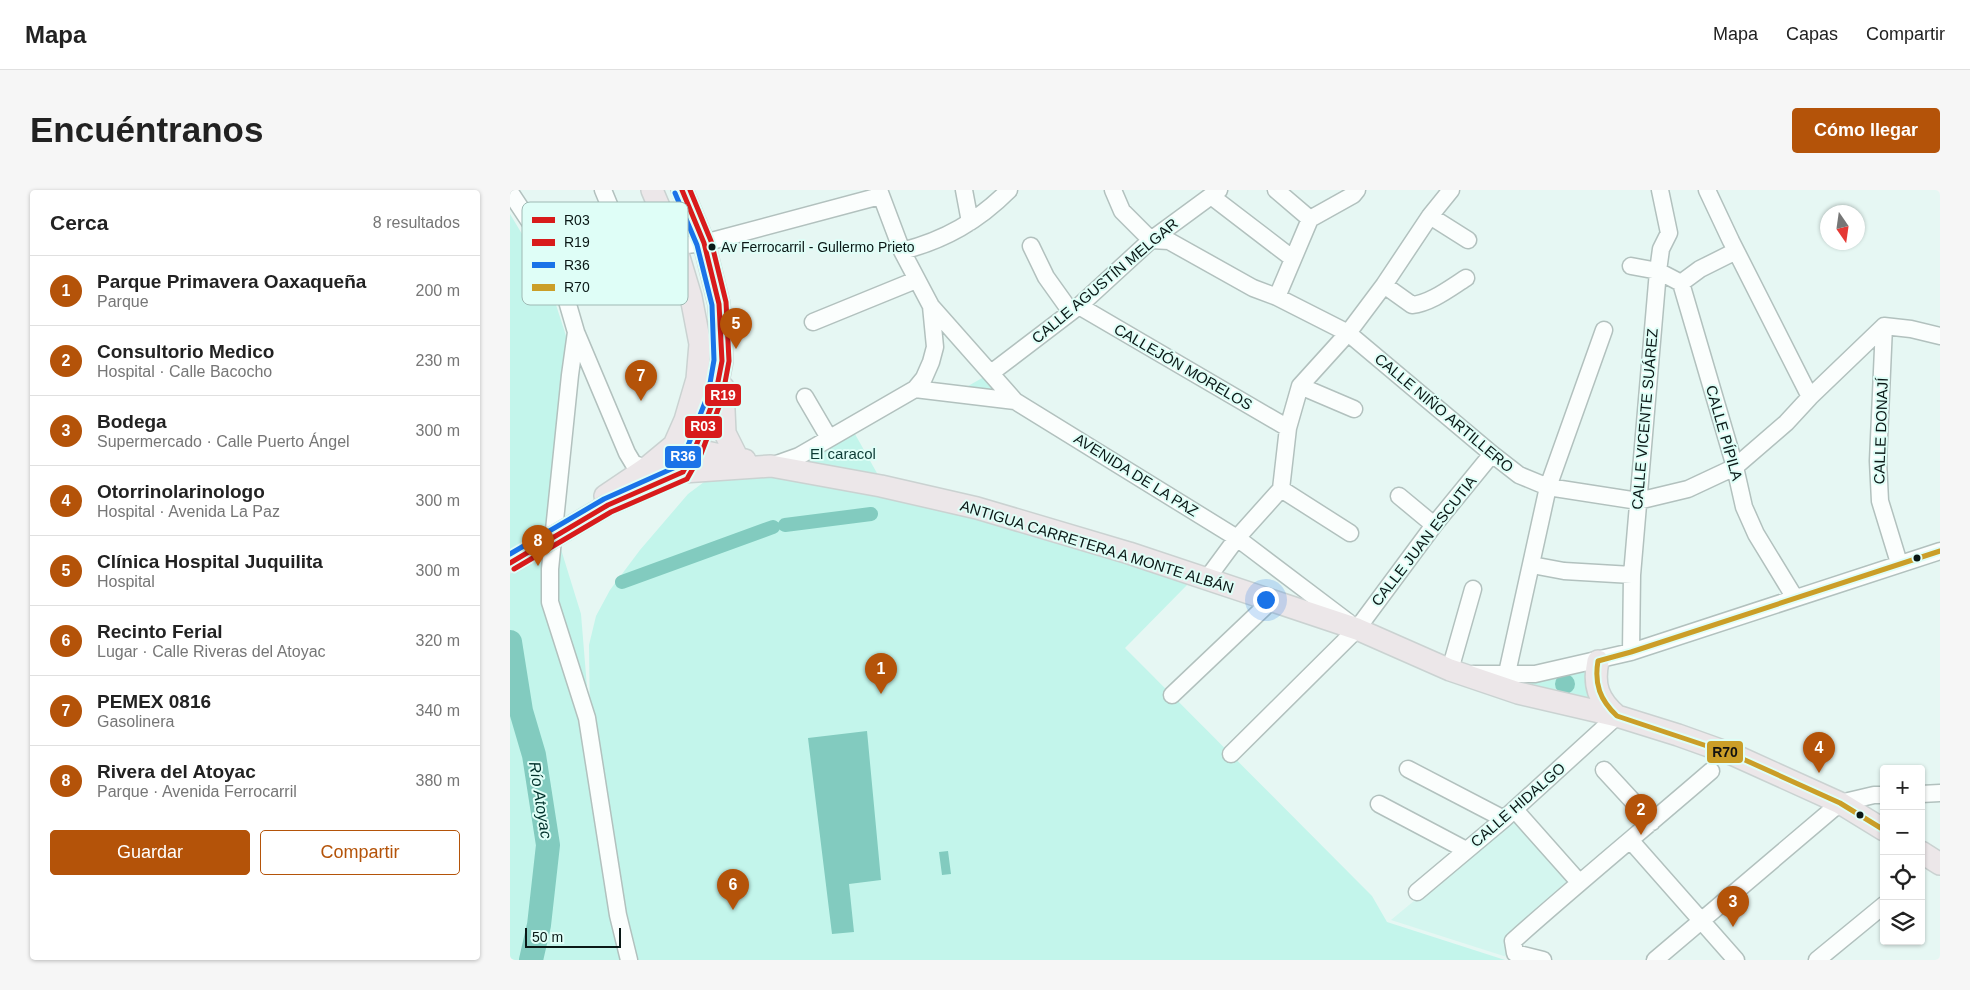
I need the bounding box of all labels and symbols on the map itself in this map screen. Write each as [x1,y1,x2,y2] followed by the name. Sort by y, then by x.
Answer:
[522,202,688,305] legend
[1820,205,1865,250] north arrow
[564,212,590,228] text: R03
[1028,215,1181,347] street label: CALLE AGUSTÍN MELGAR
[564,234,590,250] text: R19
[721,239,915,255] place label: Av Ferrocarril - Gullermo Prieto
[707,242,717,252] marker: Av Ferrocarril - Gullermo Prieto
[564,257,590,273] text: R36
[564,279,590,295] text: R70
[720,308,752,349] pin: 5
[1111,320,1255,413] street label: CALLEJÓN MORELOS
[1628,328,1661,510] street label: CALLE VICENTE SUÁREZ
[1372,350,1517,476] street label: CALLE NIÑO ARTILLERO
[625,360,657,401] pin: 7
[1870,377,1891,485] street label: CALLE DONAJÍ
[704,383,742,407] line badge: R19
[1703,383,1746,482] street label: CALLE PÍPILA
[710,387,736,403] text: R19
[684,415,723,439] line badge: R03
[690,418,716,434] text: R03
[1071,430,1201,520] street label: AVENIDA DE LA PAZ
[664,445,702,469] line badge: R36
[810,445,876,462] park label: El caracol
[670,448,696,464] text: R36
[1368,472,1480,609] street label: CALLE JUAN ESCUTIA
[958,497,1236,596] street label: ANTIGUA CARRETERA A MONTE ALBÁN
[522,525,554,566] pin: 8
[1912,553,1922,563] unlabelled marker
[1253,587,1279,613] your location
[865,653,897,694] pin: 1
[1803,732,1835,773] pin: 4
[1706,740,1744,764] line badge: R70
[1712,744,1738,760] text: R70
[1467,759,1568,850] street label: CALLE HIDALGO
[526,760,555,840] water label: Río Atoyac
[1625,794,1657,835] pin: 2
[1855,810,1865,820] unlabelled marker
[717,869,749,910] pin: 6
[1717,886,1749,927] pin: 3
[525,925,621,948] scale bar

